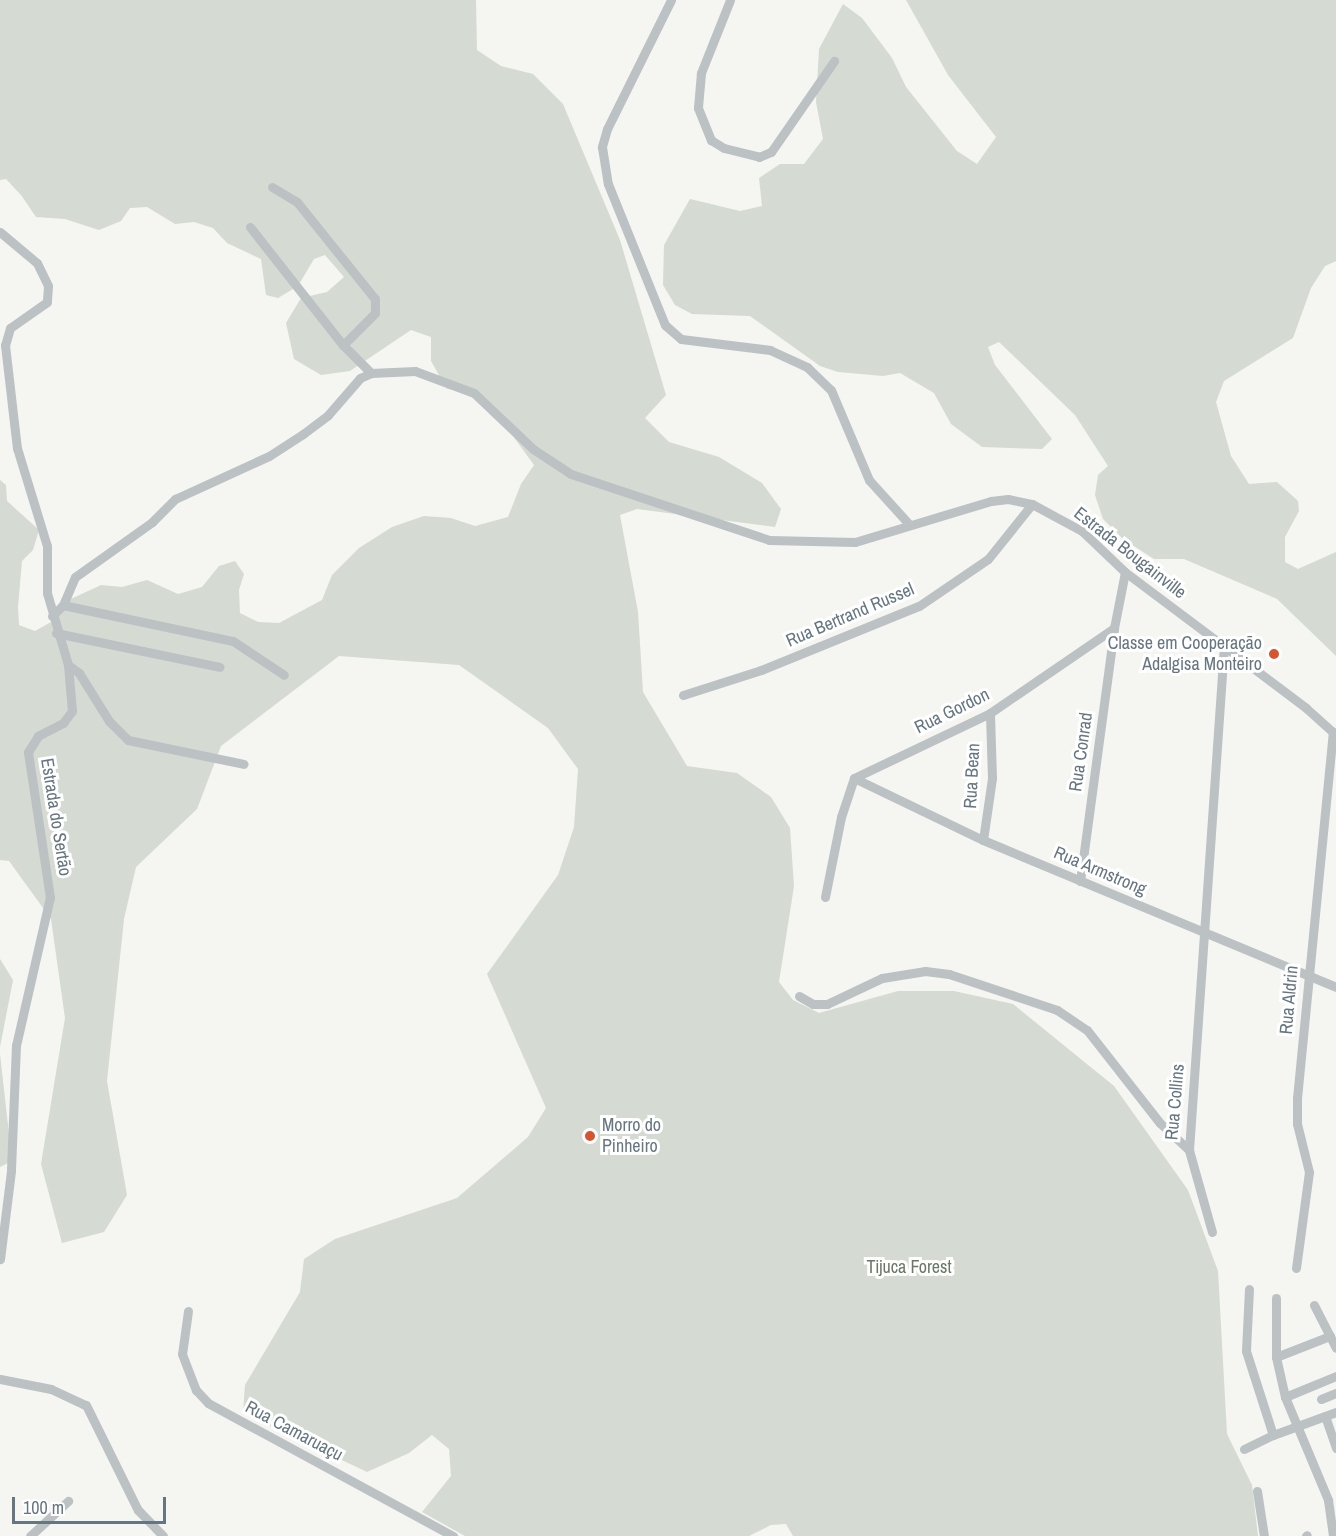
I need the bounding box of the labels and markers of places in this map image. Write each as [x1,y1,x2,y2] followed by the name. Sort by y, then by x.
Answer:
[1108,633,1262,676] place label: Classe em Cooperação Adalgisa Monteiro
[1267,647,1281,661] marker: Classe em Cooperação Adalgisa Monteiro
[602,1115,661,1158] place label: Morro do Pinheiro
[583,1129,597,1143] marker: Morro do Pinheiro

